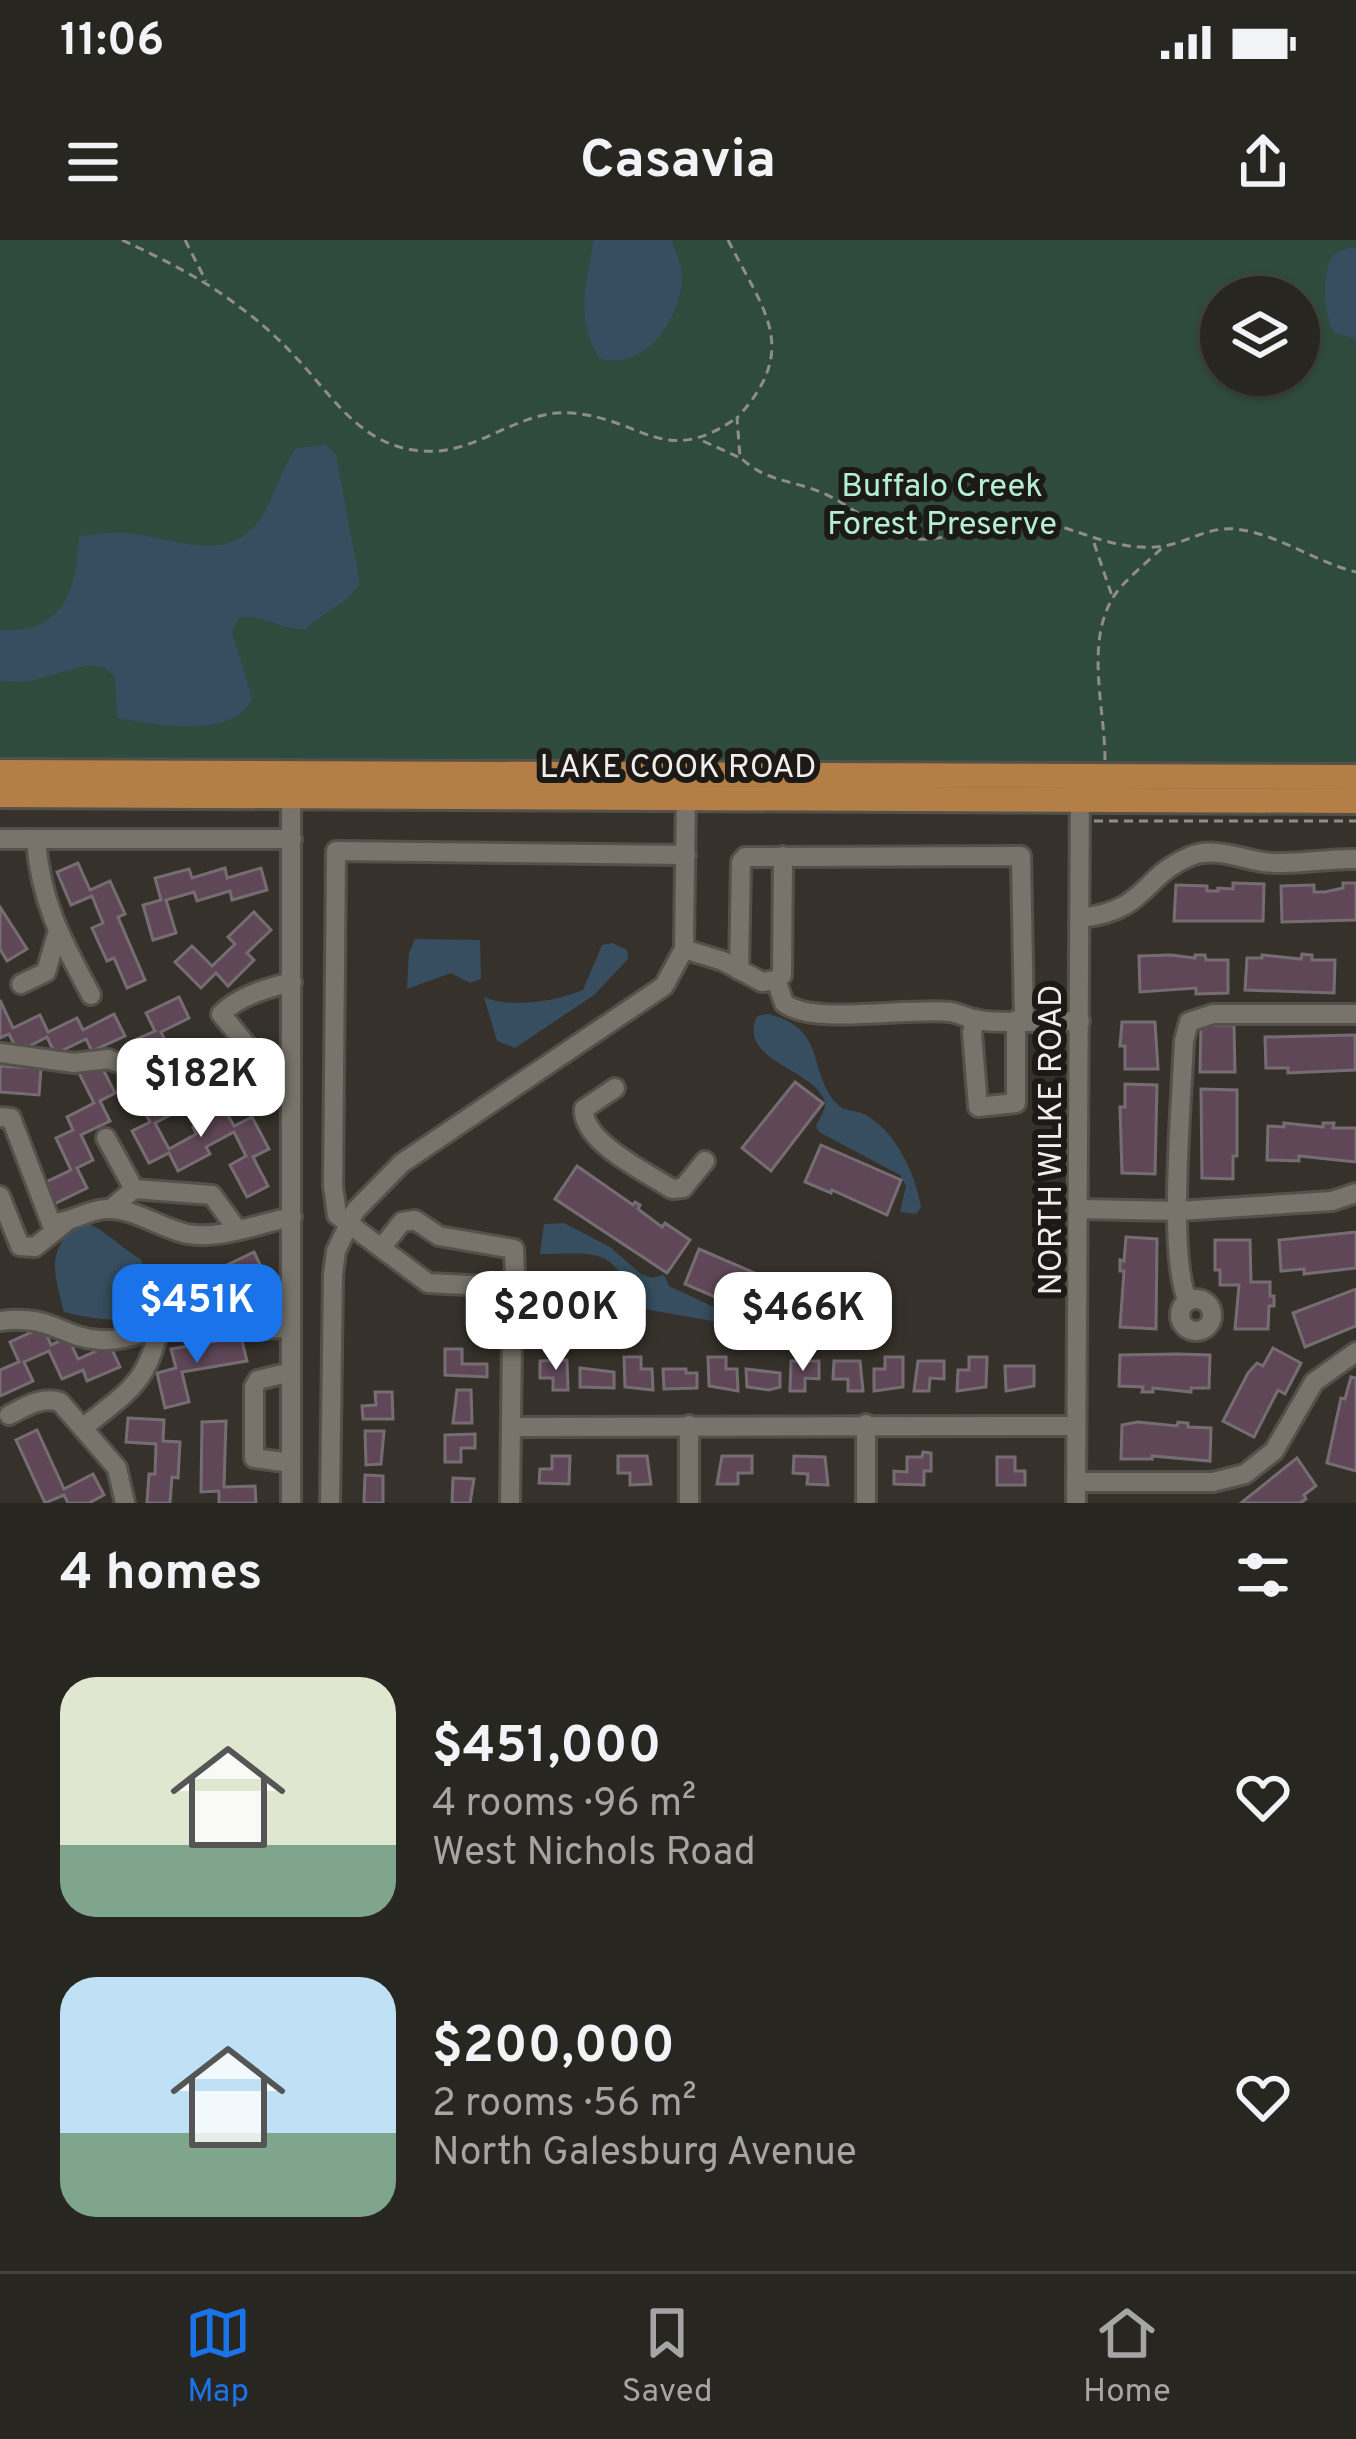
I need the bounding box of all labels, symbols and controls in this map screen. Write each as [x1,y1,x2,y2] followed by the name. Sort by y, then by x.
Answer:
[60,14,164,71] text: 11:06
[580,128,776,197] text: Casavia
[60,129,126,195] icon: menu
[1230,129,1296,195] icon: share
[1200,276,1320,396] map controls
[1200,276,1320,396] button: layers
[827,467,1057,547] park label: Buffalo Creek Forest Preserve
[539,748,817,790] street label: LAKE COOK ROAD
[1032,985,1074,1295] street label: NORTH WILKE ROAD
[117,1038,285,1140] pin: $182K
[144,1052,258,1101] text: $182K
[113,1264,281,1366] pin: $451K
[472,1271,640,1373] pin: $200K
[719,1272,887,1374] pin: $466K
[139,1278,255,1327] text: $451K
[493,1285,619,1334] text: $200K
[741,1286,865,1335] text: $466K
[1230,1542,1296,1608] icon: filters
[60,1543,262,1608] text: 4 homes
[432,1716,661,1781] text: $451,000
[156,1725,300,1869] icon: home
[1230,1764,1296,1830] icon: heart
[432,1781,696,1830] text: 4 rooms · 96 m²
[432,1830,756,1879] text: West Nichols Road
[432,2016,675,2081] text: $200,000
[156,2025,300,2169] icon: home
[1230,2064,1296,2130] icon: heart
[432,2081,697,2130] text: 2 rooms · 56 m²
[432,2130,857,2179] text: North Galesburg Avenue
[185,2300,251,2414] tab: Map
[622,2300,713,2414] tab: Saved
[1083,2300,1171,2414] tab: Home

